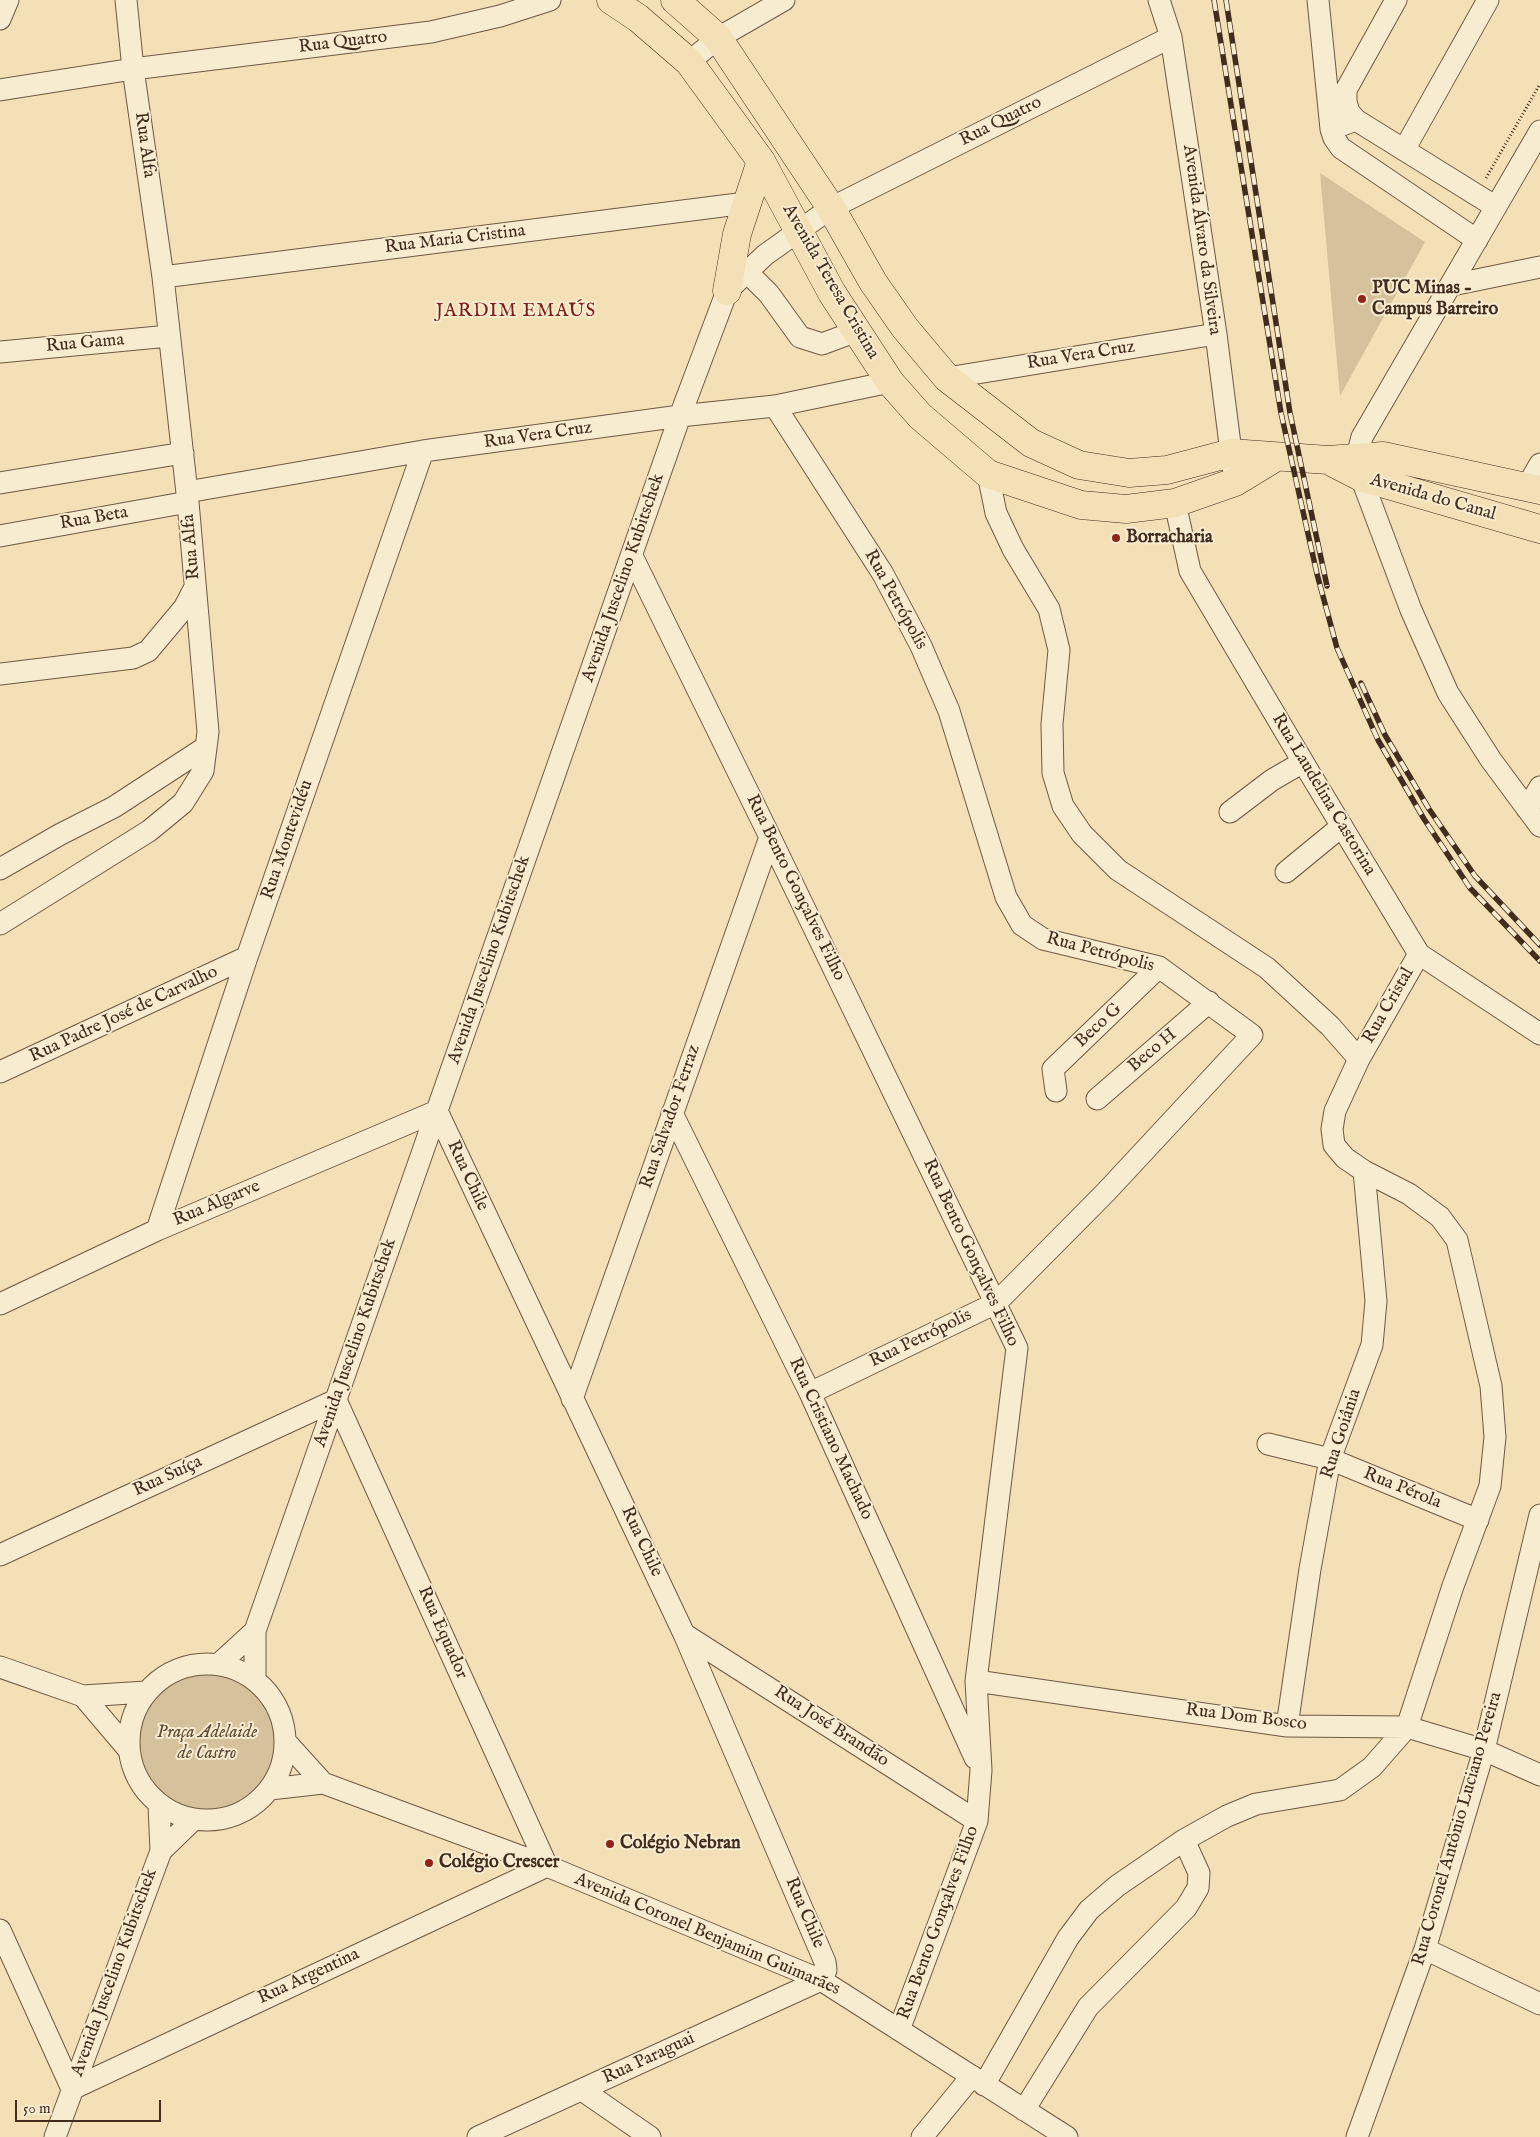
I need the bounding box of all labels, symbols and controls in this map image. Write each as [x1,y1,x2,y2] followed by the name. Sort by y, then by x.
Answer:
[298,27,388,59] street label: Rua Quatro
[956,92,1046,152] street label: Rua Quatro
[129,111,159,179] street label: Rua Alfa
[1177,144,1225,336] street label: Avenida Álvaro da Silveira
[777,201,883,363] street label: Avenida Teresa Cristina
[384,221,526,259] street label: Rua Maria Cristina
[1372,278,1498,320] place label: PUC Minas - Campus Barreiro
[1356,293,1368,305] marker: PUC Minas - Campus Barreiro
[434,301,598,323] district label: JARDIM EMAÚS
[45,330,125,358] street label: Rua Gama
[1025,337,1137,375] street label: Rua Vera Cruz
[482,418,594,454] street label: Rua Vera Cruz
[1368,470,1498,526] street label: Avenida do Canal
[578,471,670,685] street label: Avenida Juscelino Kubitschek
[58,502,130,536] street label: Rua Beta
[178,513,206,581] street label: Rua Alfa
[1126,527,1213,549] place label: Borracharia
[1110,532,1122,544] marker: Borracharia
[859,546,931,654] street label: Rua Petrópolis
[1266,710,1380,880] street label: Rua Laudelina Castorina
[257,777,319,903] street label: Rua Montevidéu
[740,791,850,985] street label: Rua Bento Gonçalves Filho
[444,853,536,1067] street label: Avenida Juscelino Kubitschek
[1044,928,1156,978] street label: Rua Petrópolis
[26,962,222,1068] street label: Rua Padre José de Carvalho
[1359,964,1419,1048] street label: Rua Cristal
[1071,999,1127,1053] street label: Beco G
[1124,1024,1182,1078] street label: Beco H
[636,1042,706,1192] street label: Rua Salvador Ferraz
[441,1137,493,1215] street label: Rua Chile
[917,1156,1023,1350] street label: Rua Bento Gonçalves Filho
[170,1176,264,1232] street label: Rua Algarve
[310,1236,402,1450] street label: Avenida Juscelino Kubitschek
[866,1305,976,1373] street label: Rua Petrópolis
[783,1355,877,1523] street label: Rua Cristiano Machado
[1317,1386,1367,1482] street label: Rua Goiânia
[130,1452,206,1502] street label: Rua Suíça
[1360,1464,1444,1514] street label: Rua Pérola
[615,1503,667,1581] street label: Rua Chile
[412,1583,472,1683] street label: Rua Equador
[769,1682,893,1772] street label: Rua José Brandão
[1409,1690,1507,1968] street label: Rua Coronel Antônio Luciano Pereira
[1184,1700,1308,1736] street label: Rua Dom Bosco
[157,1722,257,1765] park label: Praça Adelaide de Castro
[894,1823,984,2023] street label: Rua Bento Gonçalves Filho
[620,1833,741,1855] place label: Colégio Nebran
[604,1838,616,1850] marker: Colégio Nebran
[439,1852,559,1874] place label: Colégio Crescer
[423,1857,435,1869] marker: Colégio Crescer
[67,1866,163,2080] street label: Avenida Juscelino Kubitschek
[571,1869,843,2001] street label: Avenida Coronel Benjamim Guimarães
[779,1874,829,1952] street label: Rua Chile
[255,1944,363,2010] street label: Rua Argentina
[600,2028,698,2090] street label: Rua Paraguai
[18,2090,164,2122] scale bar
[23,2099,51,2118] text: 50 m

